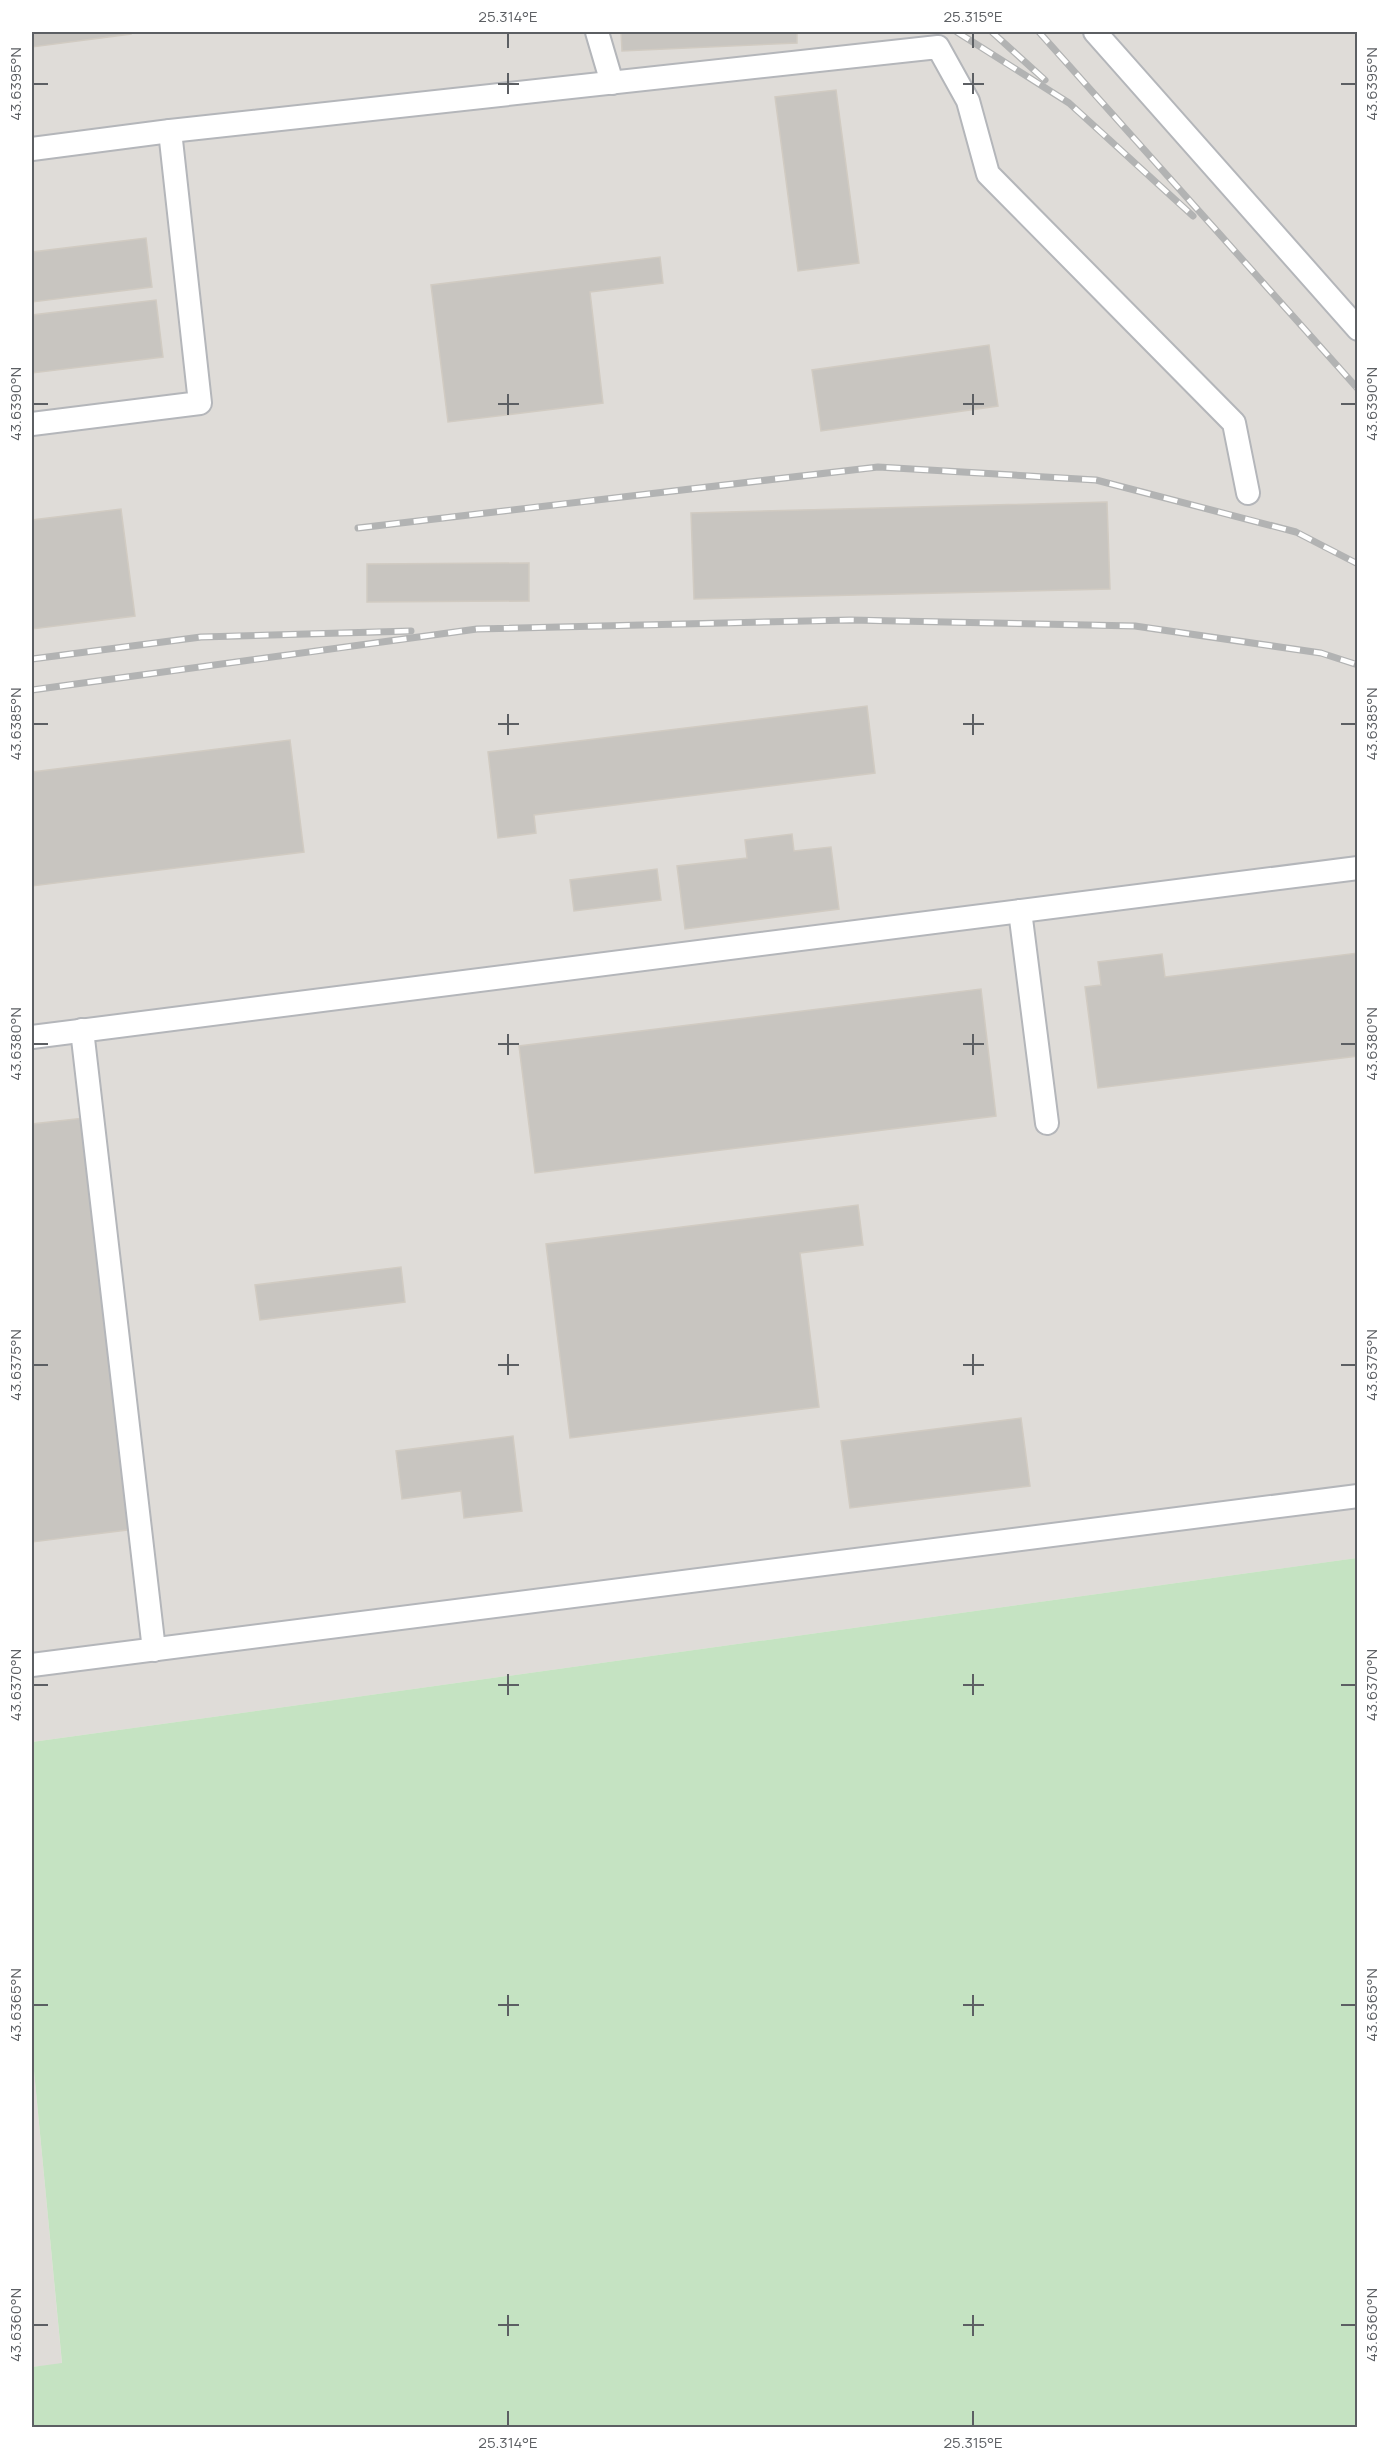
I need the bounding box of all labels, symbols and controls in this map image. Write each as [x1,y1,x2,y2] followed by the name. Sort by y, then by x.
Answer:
[478,6,538,27] text: 25.314°E
[943,6,1003,27] text: 25.315°E
[5,47,26,121] text: 43.6395°N
[1361,47,1382,121] text: 43.6395°N
[5,367,26,441] text: 43.6390°N
[1361,367,1382,441] text: 43.6390°N
[5,688,26,760] text: 43.6385°N
[1361,688,1382,760] text: 43.6385°N
[5,1007,26,1081] text: 43.6380°N
[1361,1007,1382,1081] text: 43.6380°N
[5,1329,26,1401] text: 43.6375°N
[1361,1329,1382,1401] text: 43.6375°N
[5,1649,26,1721] text: 43.6370°N
[1361,1649,1382,1721] text: 43.6370°N
[5,1968,26,2042] text: 43.6365°N
[1361,1968,1382,2042] text: 43.6365°N
[5,2288,26,2362] text: 43.6360°N
[1361,2288,1382,2362] text: 43.6360°N
[478,2432,538,2453] text: 25.314°E
[943,2432,1003,2453] text: 25.315°E

